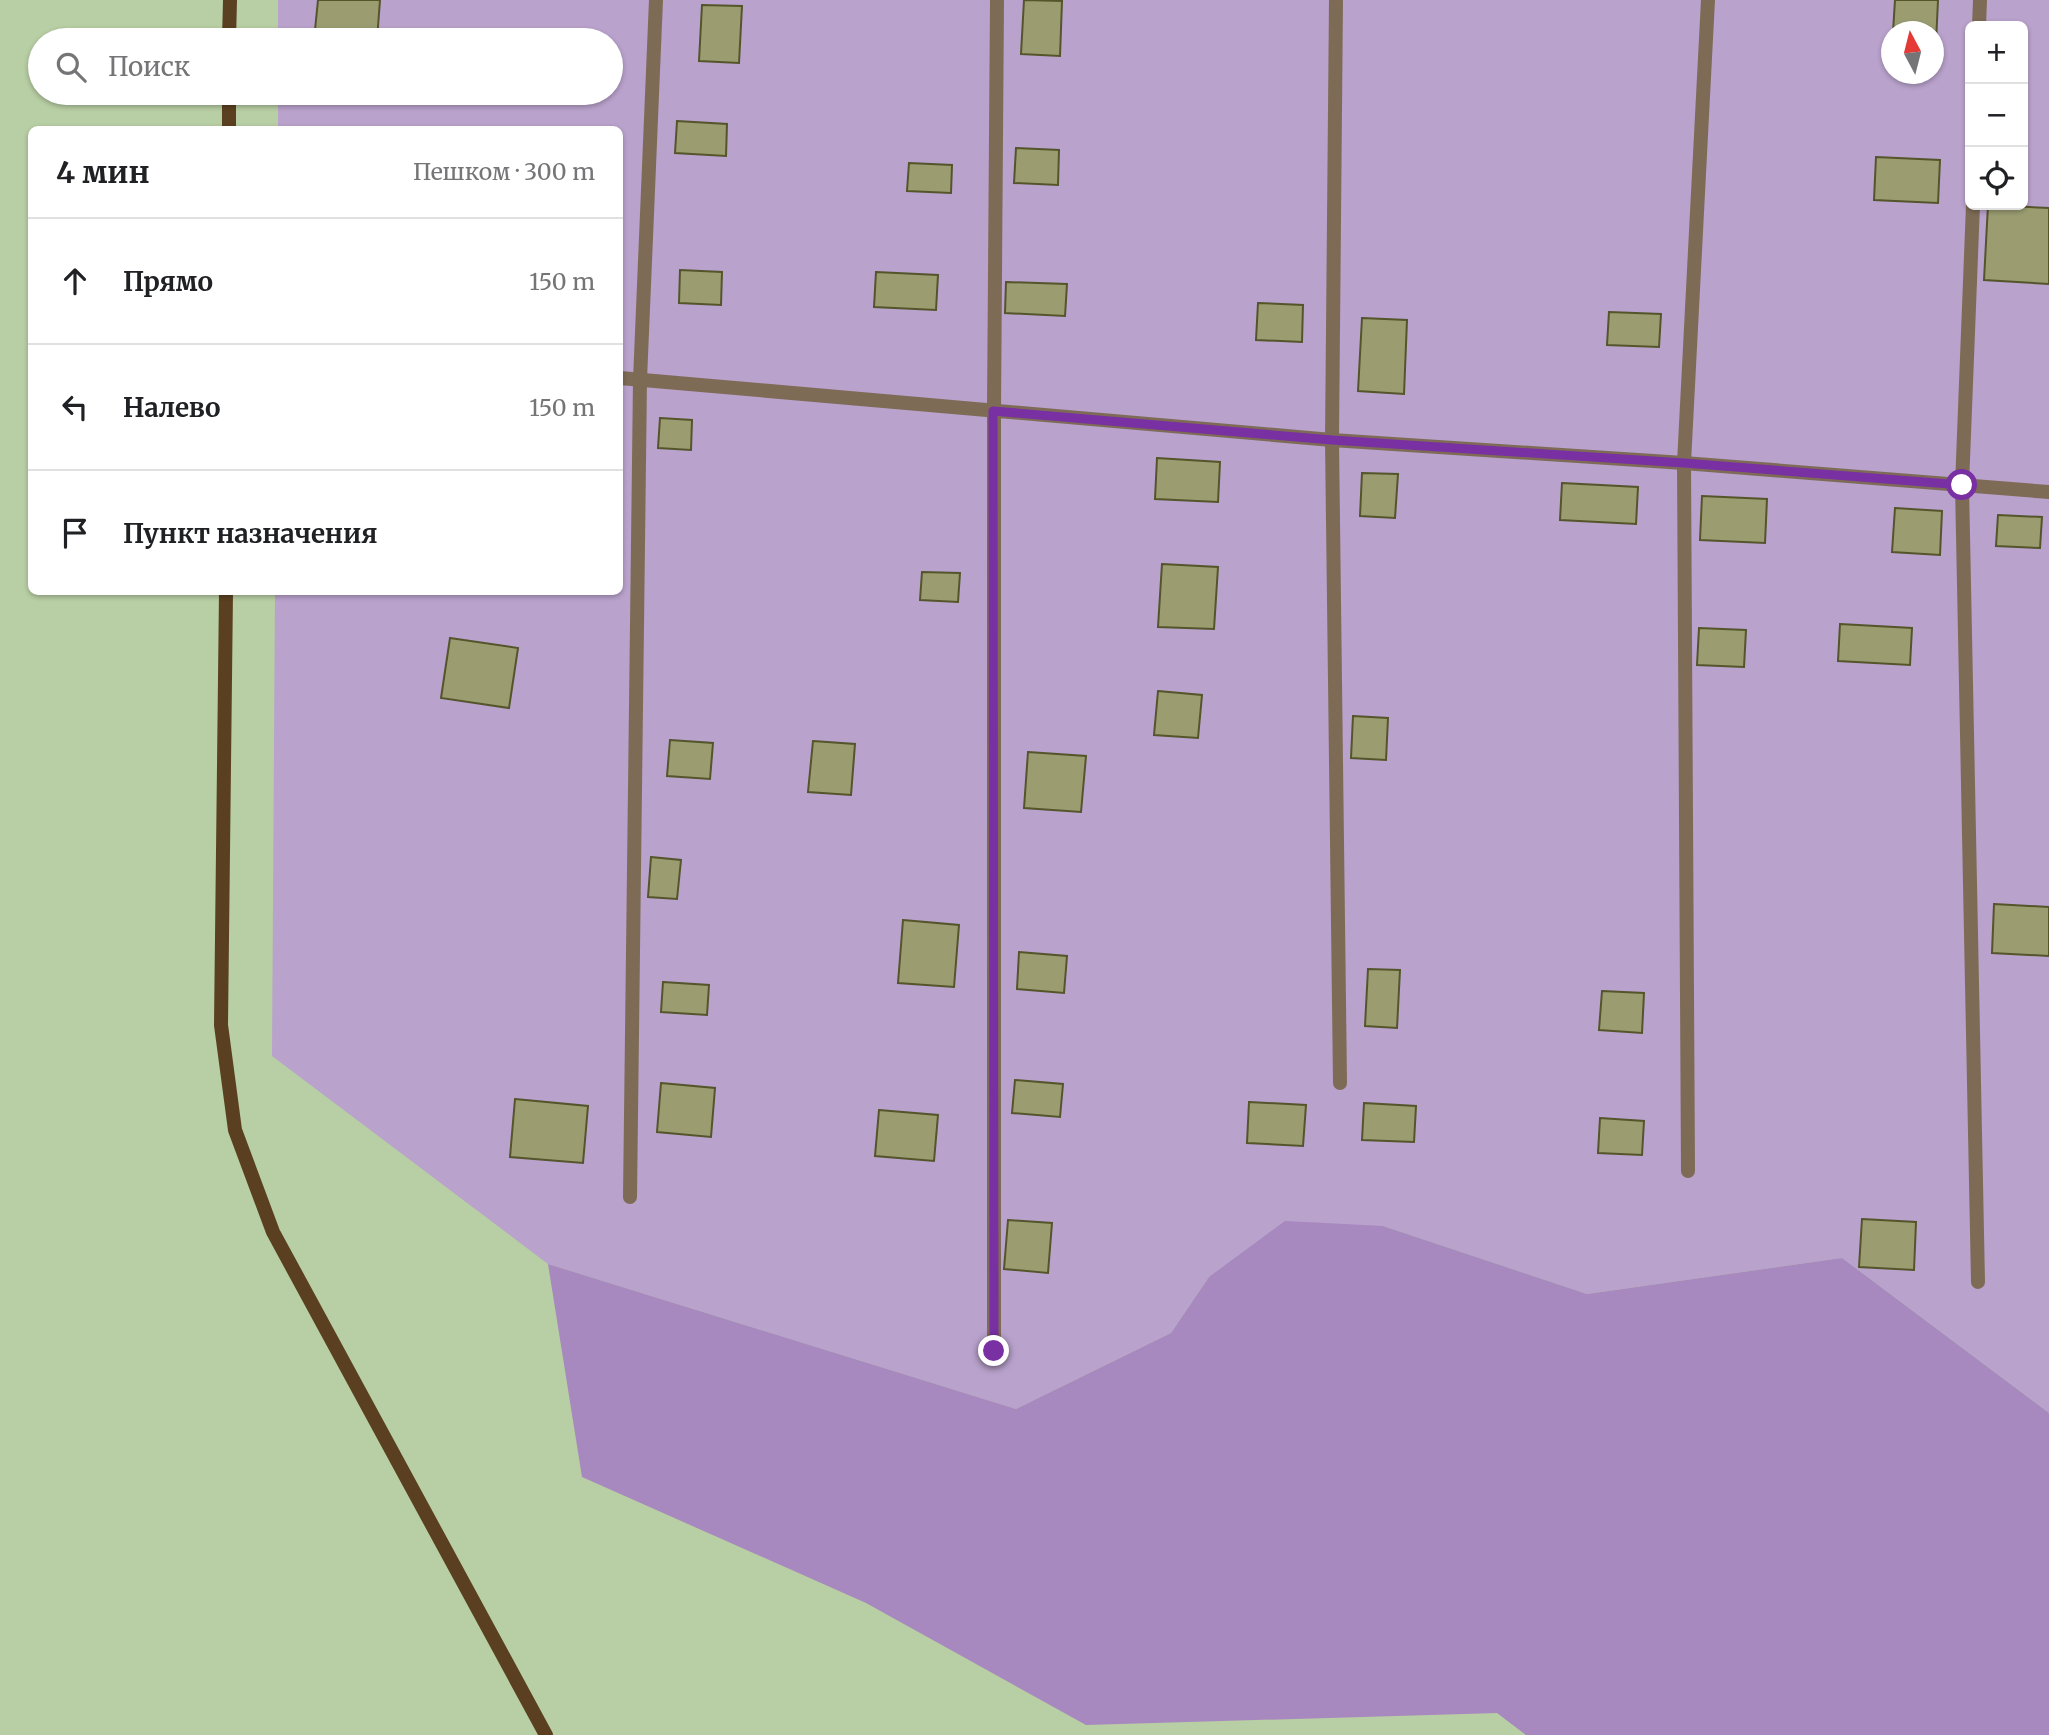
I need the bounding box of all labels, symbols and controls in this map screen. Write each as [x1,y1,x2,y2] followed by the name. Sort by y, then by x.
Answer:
[1881,21,1944,84] north arrow
[1965,21,2028,210] map controls
[1965,21,2028,84] button: +
[28,28,623,105] search box
[52,48,90,86] icon: search
[108,50,190,83] text: Поиск
[1965,84,2028,147] button: −
[1965,147,2028,210] button: locate
[56,153,150,191] text: 4 мин
[413,157,595,186] text: Пешком · 300 m
[56,262,94,300] icon: ahead
[123,265,213,298] text: Прямо
[529,267,595,296] text: 150 m
[56,388,94,426] icon: left
[123,391,221,424] text: Налево
[529,393,595,422] text: 150 m
[1946,469,1977,500] route start
[56,514,94,552] icon: arrive
[123,517,377,550] text: Пункт назначения
[978,1335,1009,1366] route end

